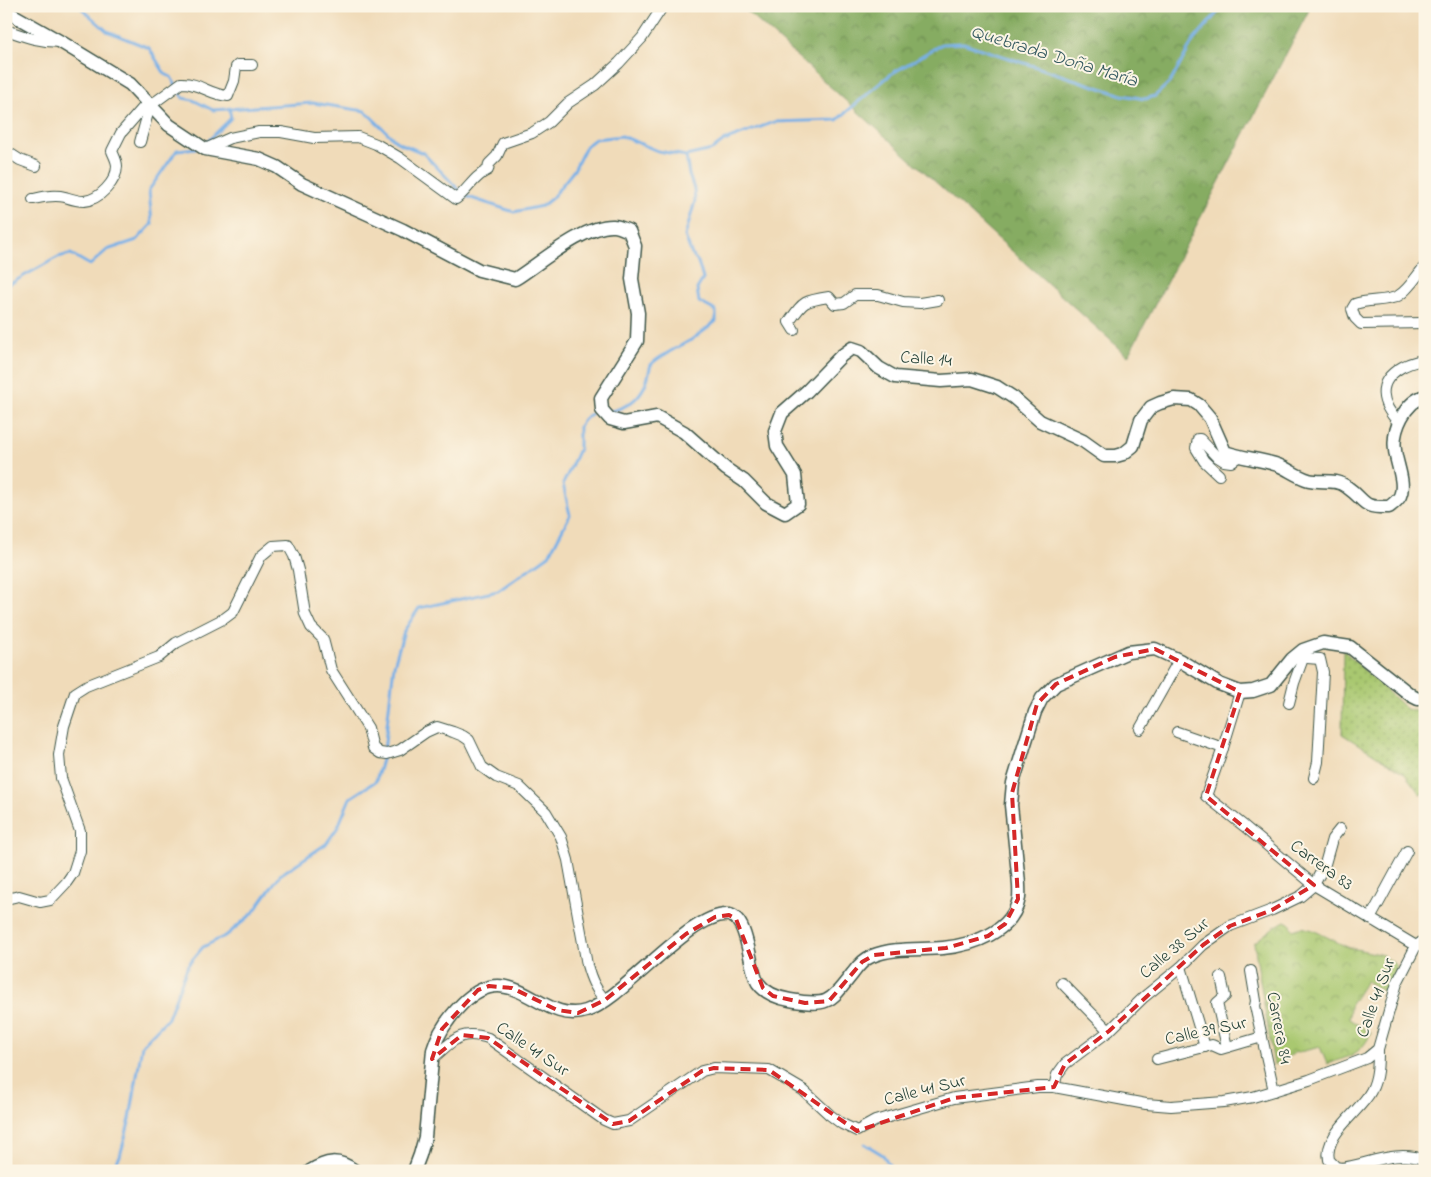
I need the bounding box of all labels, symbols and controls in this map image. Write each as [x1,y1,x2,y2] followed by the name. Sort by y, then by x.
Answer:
[967,19,1141,95] water label: Quebrada Doña María
[899,345,953,375] street label: Calle 14
[1284,834,1358,898] street label: Carrera 83
[1134,912,1216,986] street label: Calle 38 Sur
[1351,954,1404,1042] street label: Calle 41 Sur
[1258,990,1298,1067] street label: Carrera 84
[1163,1011,1250,1053] street label: Calle 39 Sur
[490,1016,574,1084] street label: Calle 41 Sur
[881,1068,969,1114] street label: Calle 41 Sur

